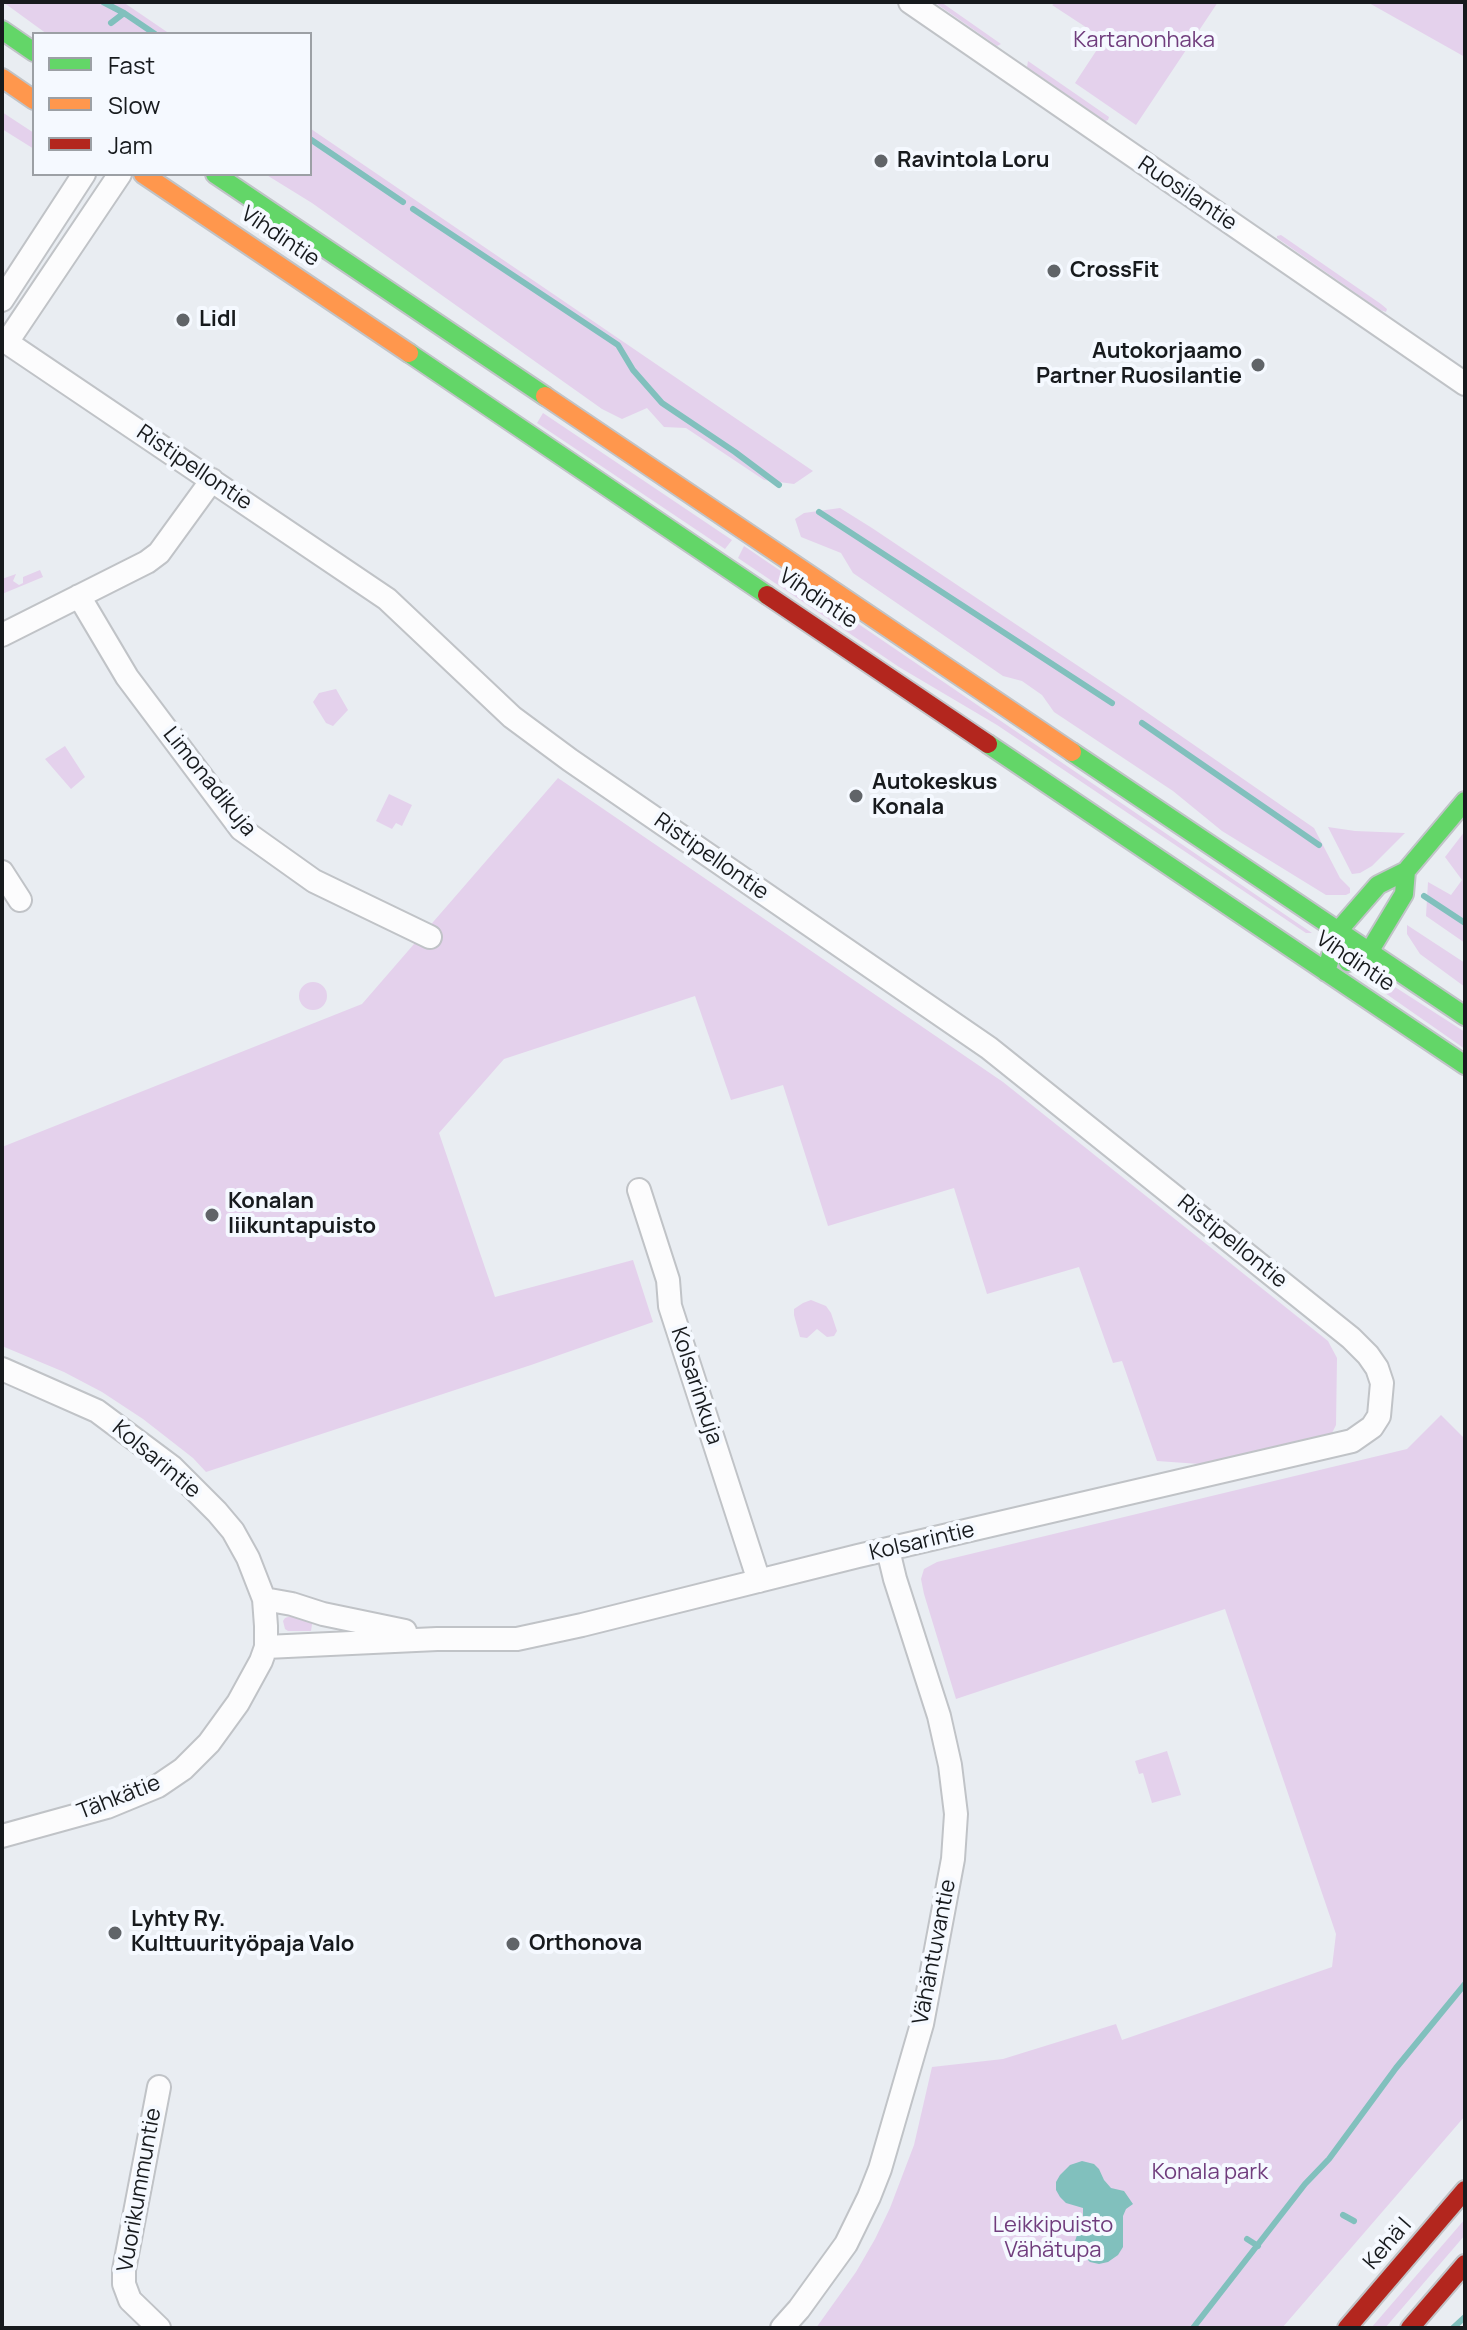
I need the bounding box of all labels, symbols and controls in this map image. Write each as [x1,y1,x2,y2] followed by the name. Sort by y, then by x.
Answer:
[1073,28,1215,54] park label: Kartanonhaka
[32,32,312,176] legend
[108,48,155,81] text: Fast
[108,88,161,121] text: Slow
[108,128,153,161] text: Jam
[897,148,1049,174] place label: Ravintola Loru
[1132,151,1242,237] street label: Ruosilantie
[872,152,890,170] marker: Ravintola Loru
[236,201,324,273] street label: Vihdintie
[1070,258,1159,284] place label: CrossFit
[1045,262,1063,280] marker: CrossFit
[199,307,237,333] place label: Lidl
[174,311,192,329] marker: Lidl
[1036,339,1242,390] place label: Autokorjaamo Partner Ruosilantie
[1249,356,1267,374] marker: Autokorjaamo Partner Ruosilantie
[131,420,257,516] street label: Ristipellontie
[774,563,862,635] street label: Vihdintie
[157,722,261,842] street label: Limonadikuja
[872,770,997,822] place label: Autokeskus Konala
[847,787,865,805] marker: Autokeskus Konala
[649,808,773,906] street label: Ristipellontie
[1311,926,1399,998] street label: Vihdintie
[228,1189,376,1240] place label: Konalan liikuntapuisto
[1172,1190,1292,1294] street label: Ristipellontie
[203,1206,221,1224] marker: Konalan liikuntapuisto
[665,1324,727,1448] street label: Kolsarinkuja
[107,1415,205,1505] street label: Kolsarintie
[867,1517,977,1567] street label: Kolsarintie
[74,1770,164,1826] street label: Tähkätie
[908,1877,962,2027] street label: Vähäntuvantie
[131,1907,354,1958] place label: Lyhty Ry. Kulttuurityöpaja Valo
[106,1924,124,1942] marker: Lyhty Ry. Kulttuurityöpaja Valo
[529,1931,642,1957] place label: Orthonova
[504,1935,522,1953] marker: Orthonova
[113,2106,167,2274] street label: Vuorikummuntie
[1152,2160,1268,2186] park label: Konala park
[993,2213,1113,2264] park label: Leikkipuisto Vähätupa
[1358,2213,1418,2275] street label: Kehä I

